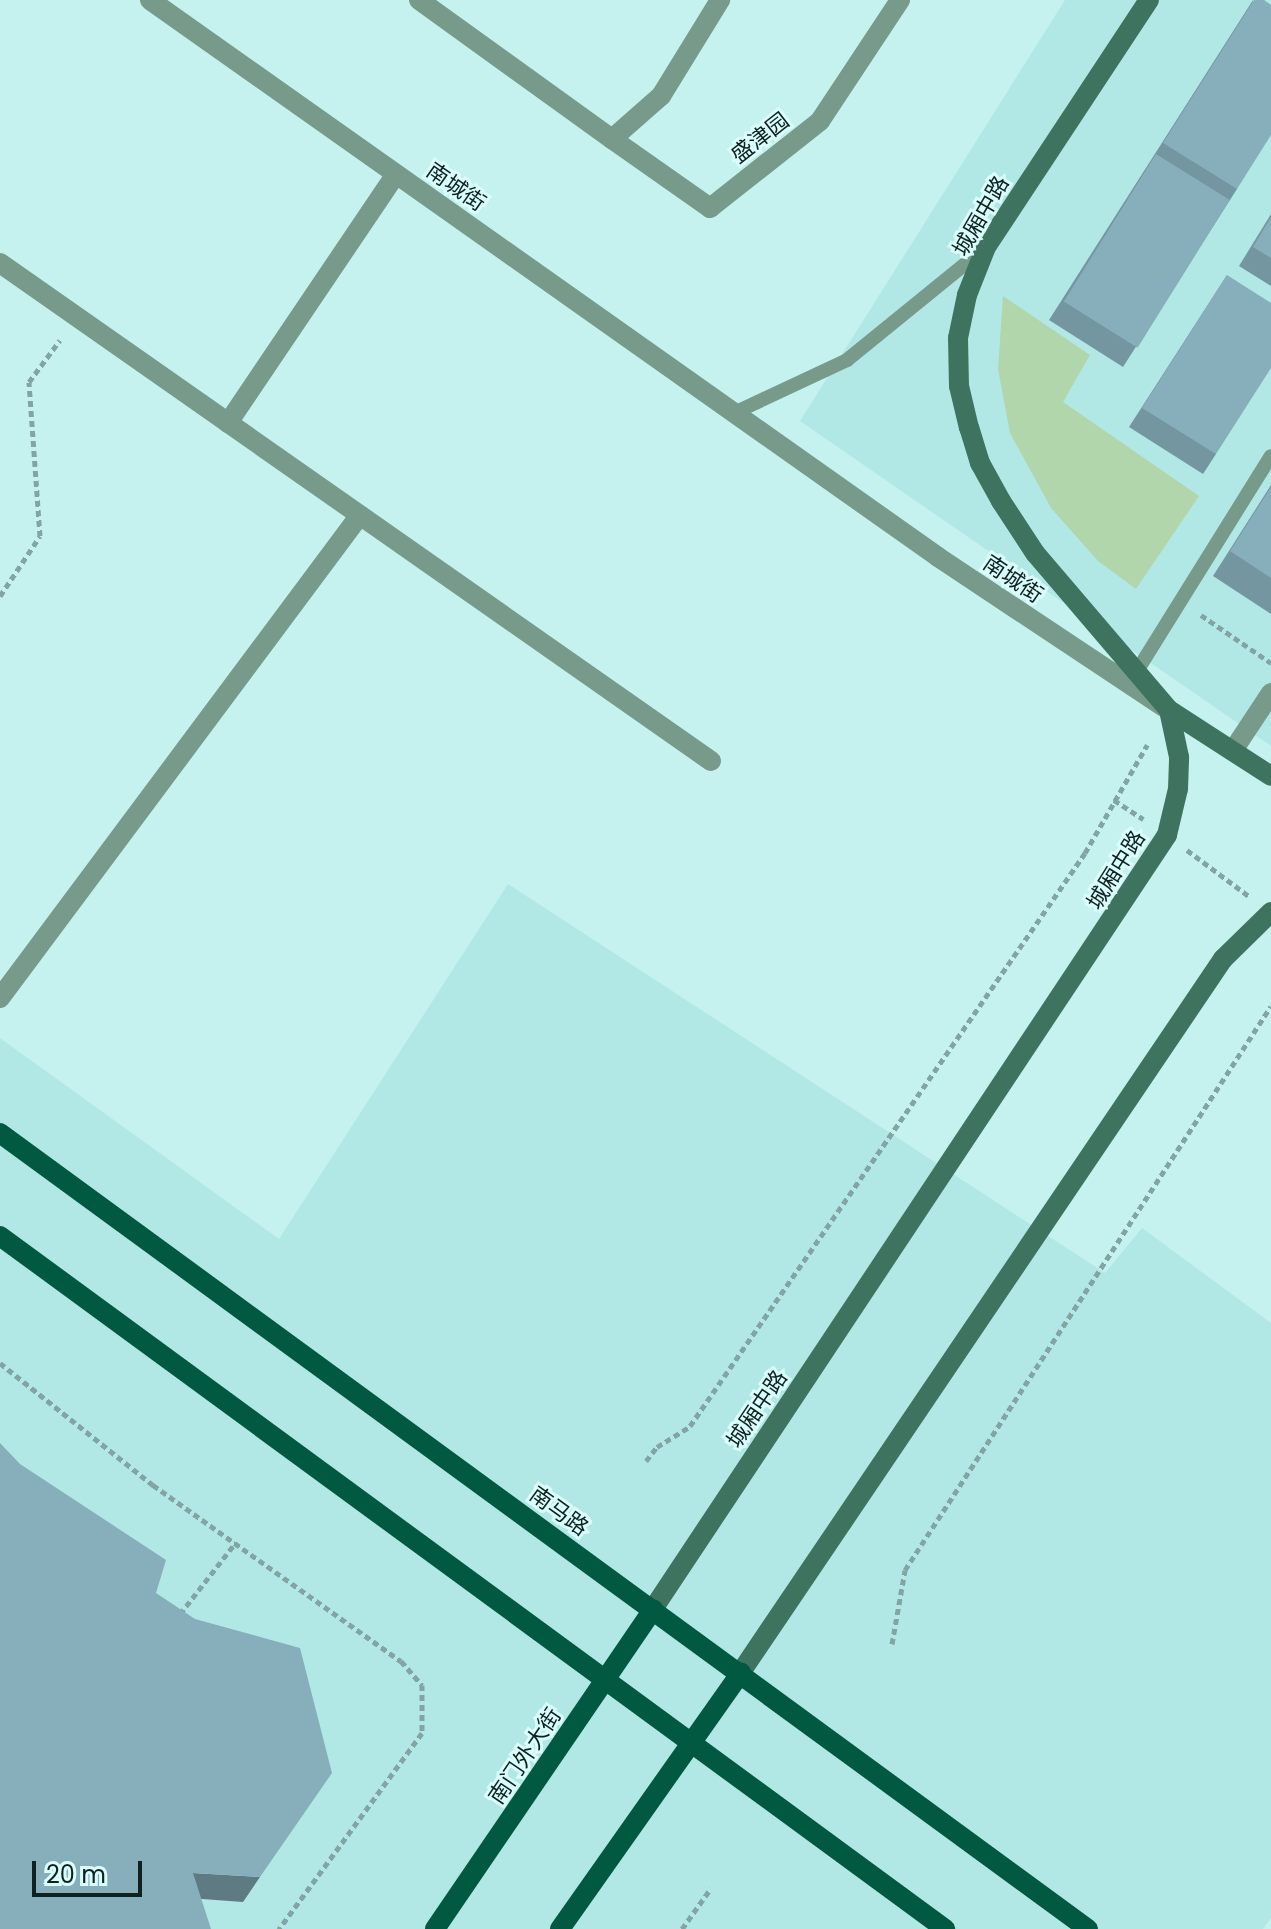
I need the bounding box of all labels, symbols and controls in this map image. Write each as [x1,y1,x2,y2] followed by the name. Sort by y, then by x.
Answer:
[726,107,794,169] street label: 盛津园
[421,157,491,217] street label: 南城街
[948,171,1014,261] street label: 城厢中路
[978,550,1048,608] street label: 南城街
[1081,826,1151,914] street label: 城厢中路
[721,1365,793,1453] street label: 城厢中路
[525,1481,593,1541] street label: 南马路
[483,1703,567,1809] street label: 南门外大街
[36,1845,146,1895] scale bar
[46,1858,106,1891] text: 20 m

